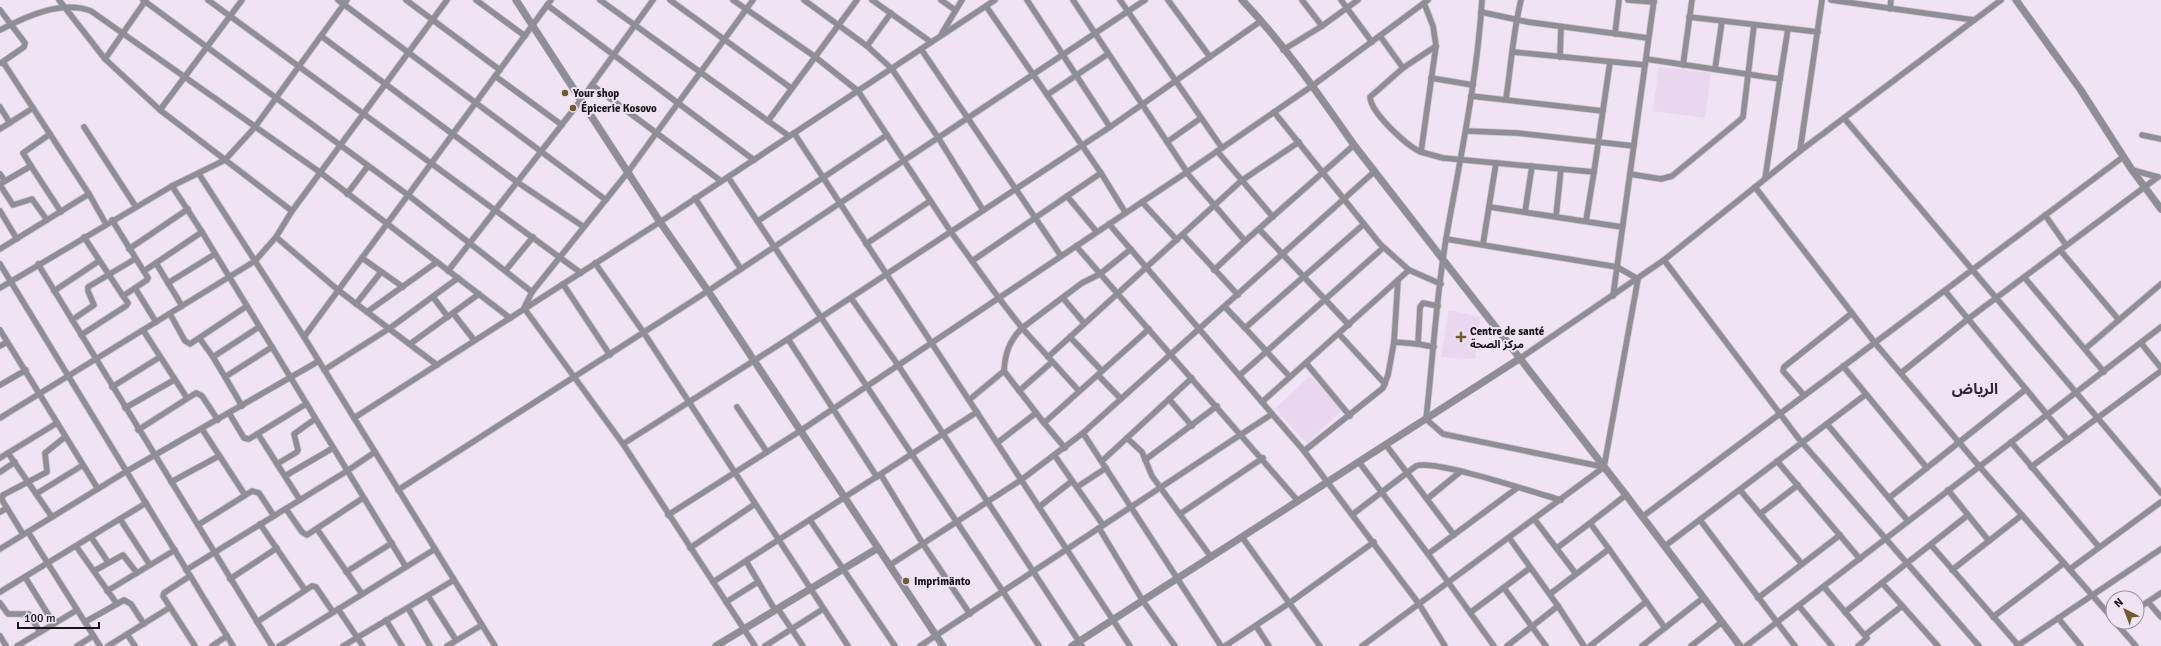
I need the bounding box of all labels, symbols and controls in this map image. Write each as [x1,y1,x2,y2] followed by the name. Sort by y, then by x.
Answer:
[572,87,619,100] place label: Your shop
[560,88,570,98] marker: Your shop
[581,101,657,115] place label: Épicerie Kosovo
[568,103,578,113] marker: Épicerie Kosovo
[1470,325,1545,351] place label: Centre de santé مركز الصحة
[1455,331,1467,343] marker: Centre de santé مركز الصحة
[1952,380,1998,398] district label: الرياض
[914,575,971,588] place label: Imprimänto
[901,576,911,586] marker: Imprimänto
[2105,590,2145,630] north arrow
[2111,596,2126,610] text: N
[18,604,99,630] scale bar
[24,611,56,626] text: 100 m

